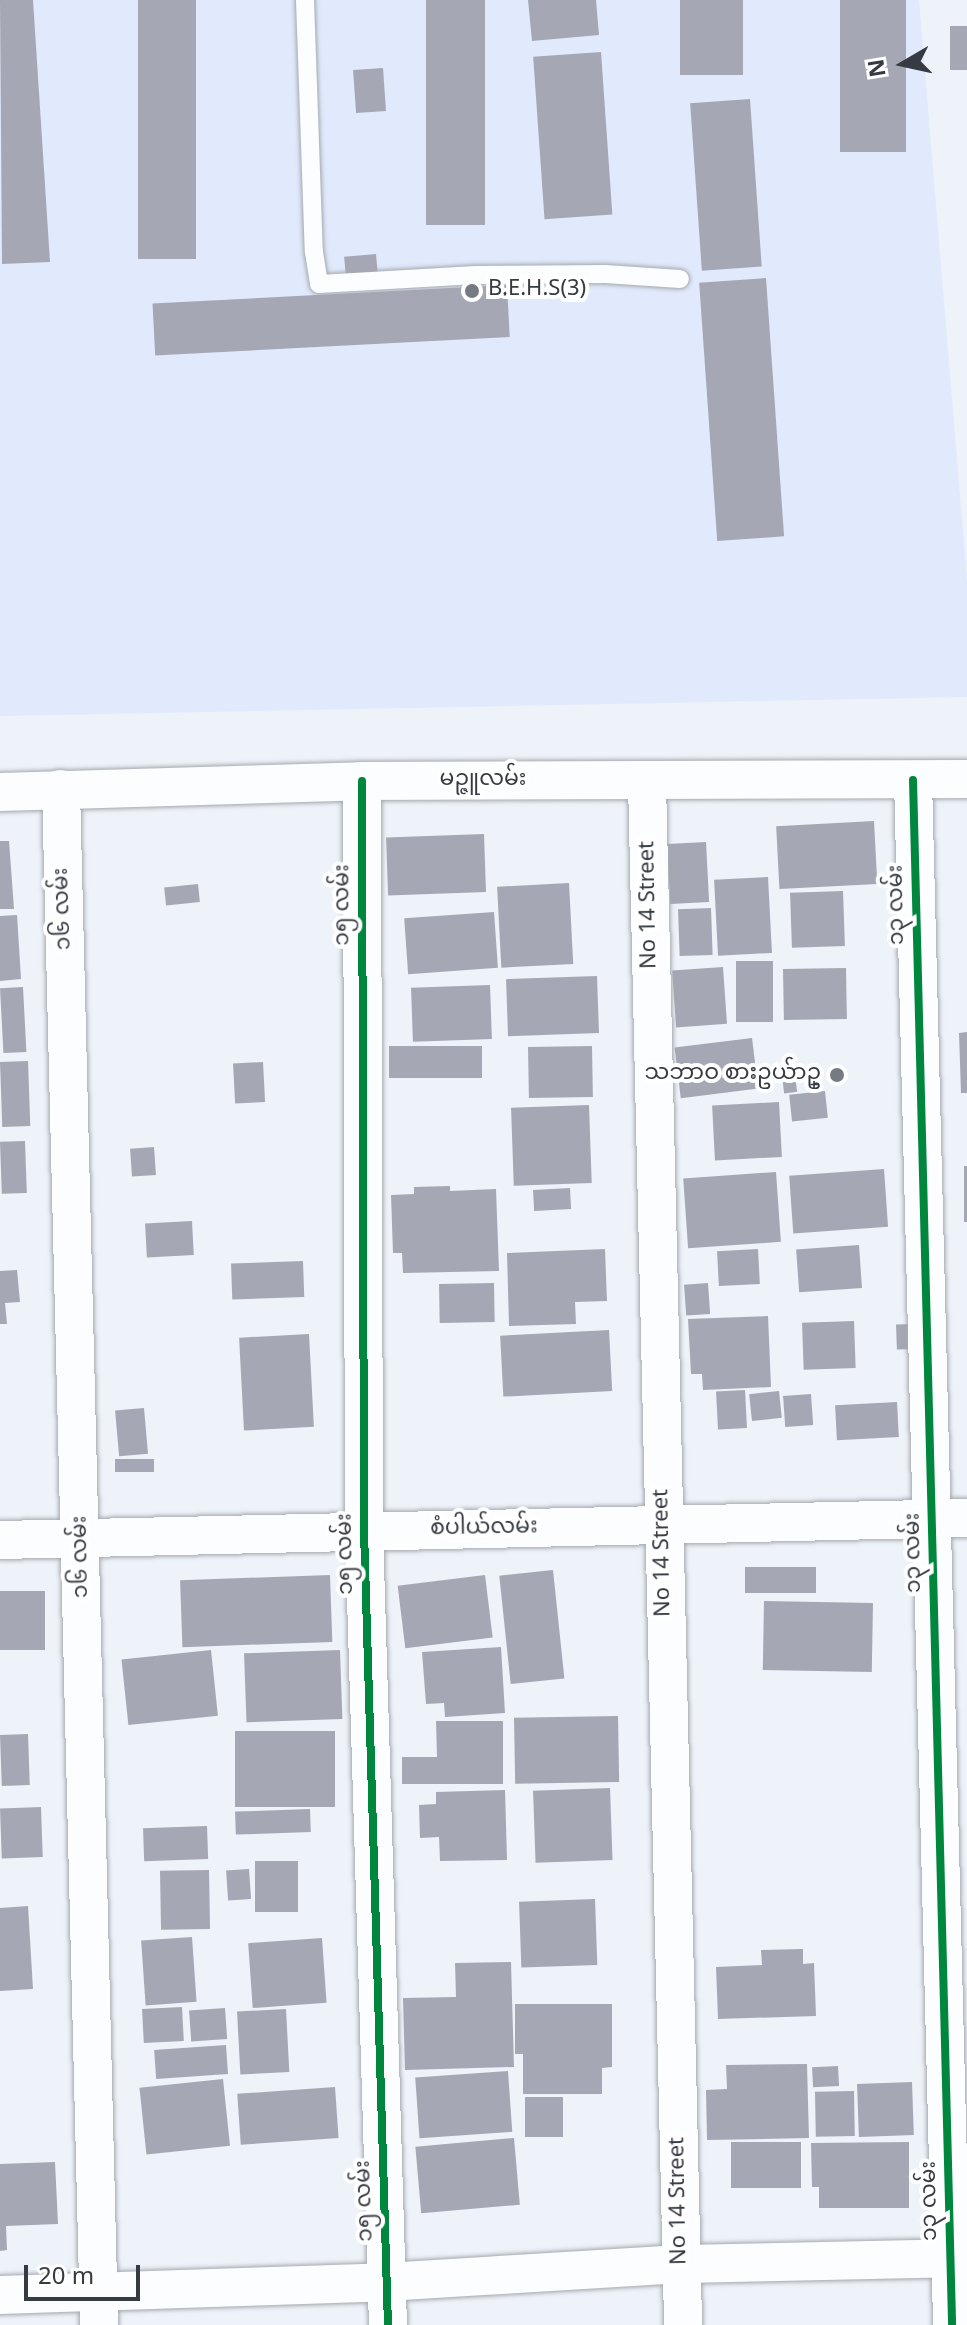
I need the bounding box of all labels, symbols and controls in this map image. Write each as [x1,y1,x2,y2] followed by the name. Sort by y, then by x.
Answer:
[863,24,943,104] north arrow
[854,55,904,80] text: N
[488,278,586,304] place label: B.E.H.S(3)
[463,282,481,300] marker: B.E.H.S(3)
[440,768,526,794] street label: မဉ္ဇူလမ်း
[636,841,664,969] street label: No 14 Street
[331,864,357,946] street label: ၁၅ လမ်း
[884,865,912,945] street label: ၁၃ လမ်း
[49,867,79,951] street label: ၁၆ လမ်း
[645,1062,821,1088] place label: သဘာဝ စားဥယ်ာဥ္
[828,1066,846,1084] marker: သဘာဝ စားဥယ်ာဥ္
[650,1489,678,1617] street label: No 14 Street
[333,1513,361,1595] street label: ၁၅ လမ်း
[901,1513,929,1593] street label: ၁၃ လမ်း
[430,1515,538,1543] street label: စံပါယ်လမ်း
[68,1516,96,1598] street label: ၁၆ လမ်း
[666,2137,694,2265] street label: No 14 Street
[351,2160,381,2242] street label: ၁၅ လမ်း
[917,2161,945,2241] street label: ၁၃ လမ်း
[28,2249,144,2299] scale bar
[38,2252,94,2305] text: 20 m

